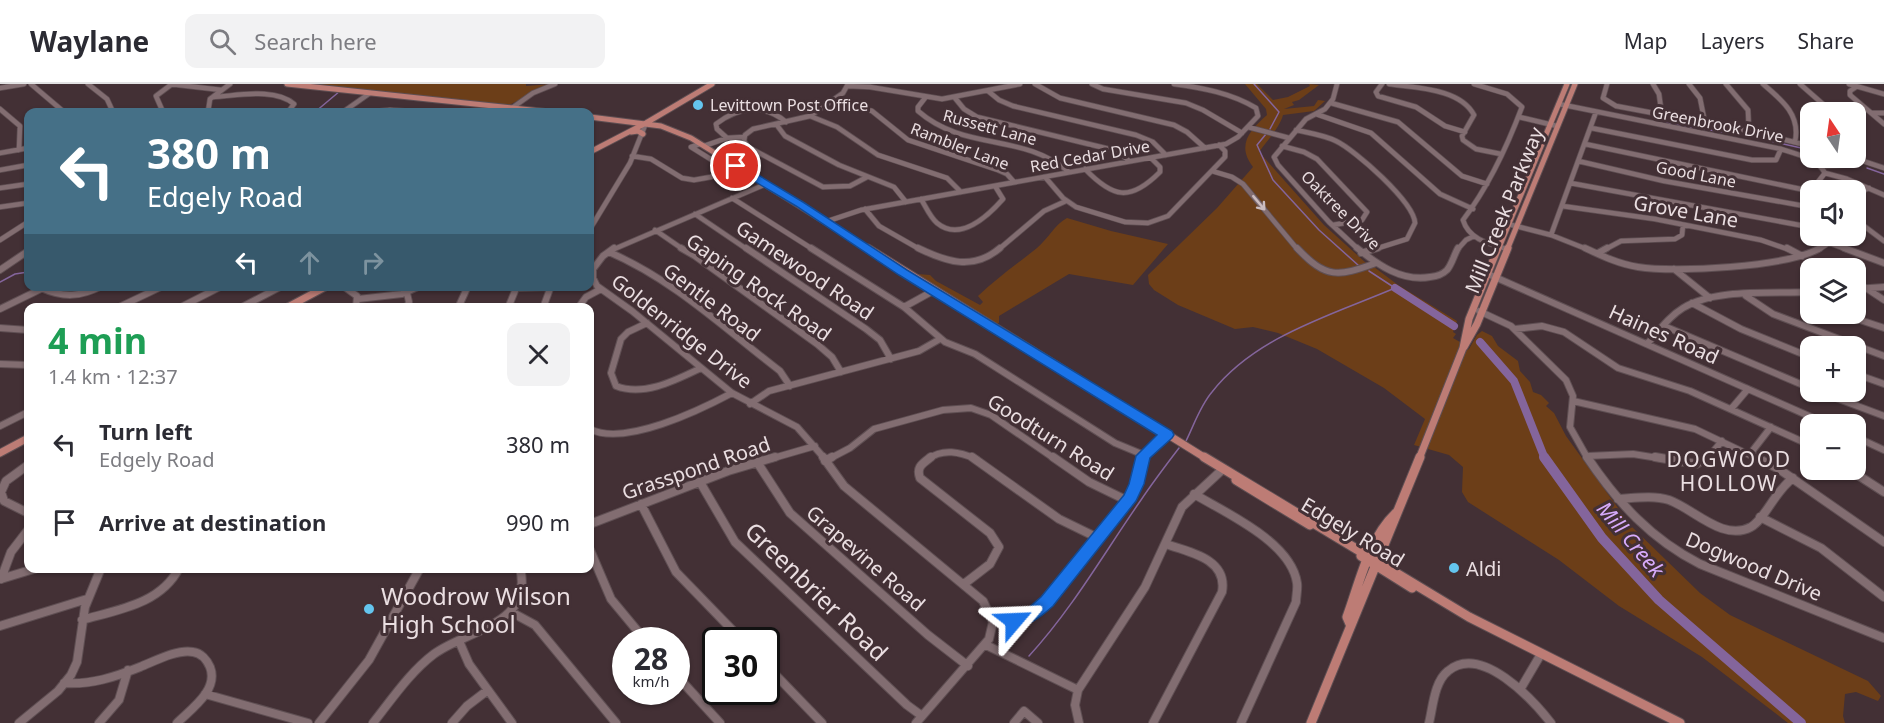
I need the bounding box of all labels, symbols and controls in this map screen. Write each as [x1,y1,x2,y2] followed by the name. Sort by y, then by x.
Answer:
[185,14,605,68] search box
[30,22,149,60] text: Waylane
[206,25,239,58] icon: search
[254,26,377,56] text: Search here
[1624,27,1668,55] text: Map
[1701,27,1765,55] text: Layers
[1798,27,1854,55] text: Share
[710,94,868,116] place label: Levittown Post Office
[691,98,705,112] marker: Levittown Post Office
[1650,100,1786,148] street label: Greenbrook Drive
[1800,102,1866,168] north arrow
[1800,102,1866,480] map controls
[941,104,1039,150] street label: Russett Lane
[908,117,1012,175] street label: Rambler Lane
[1458,122,1550,297] street label: Mill Creek Parkway
[147,124,271,181] text: 380 m
[48,132,126,210] icon: left
[1028,135,1152,177] street label: Red Cedar Drive
[710,140,761,191] pin
[719,149,752,182] icon: arrive
[1654,155,1738,193] street label: Good Lane
[1297,166,1385,254] street label: Oaktree Drive
[147,178,303,215] text: Edgely Road
[1800,180,1866,246] button: sound
[1631,188,1741,234] street label: Grove Lane
[1252,195,1266,210] one-way arrow
[731,214,879,326] street label: Gamewood Road
[681,227,837,347] street label: Gaping Rock Road
[230,246,263,279] icon: left
[293,246,326,279] icon: ahead
[356,246,389,279] icon: right
[658,257,766,347] street label: Gentle Road
[1800,258,1866,324] button: layers
[606,267,758,395] street label: Goldenridge Drive
[1605,298,1723,370] street label: Haines Road
[48,316,147,365] text: 4 min
[507,323,570,386] button: close
[1800,336,1866,402] button: +
[48,363,178,390] text: 1.4 km · 12:37
[983,387,1119,487] street label: Goodturn Road
[1800,414,1866,480] button: −
[99,416,193,446] text: Turn left
[48,428,81,461] icon: left
[506,429,570,459] text: 380 m
[618,430,774,506] street label: Grasspond Road
[1667,445,1791,497] district label: DOGWOOD HOLLOW
[99,446,215,473] text: Edgely Road
[1296,491,1410,573] street label: Edgely Road
[1591,495,1672,584] water label: Mill Creek
[801,499,931,617] street label: Grapevine Road
[48,506,81,539] icon: arrive
[99,507,326,537] text: Arrive at destination
[506,507,570,537] text: 990 m
[738,514,896,668] street label: Greenbrier Road
[1682,525,1826,607] street label: Dogwood Drive
[1466,555,1501,582] place label: Aldi
[1447,561,1461,575] marker: Aldi
[381,579,571,640] place label: Woodrow Wilson High School
[982,589,1046,653] position arrow
[362,602,376,616] marker: Woodrow Wilson High School
[702,627,780,705] speed limit sign: 30
[634,638,668,679] text: 28
[633,671,669,691] text: km/h

